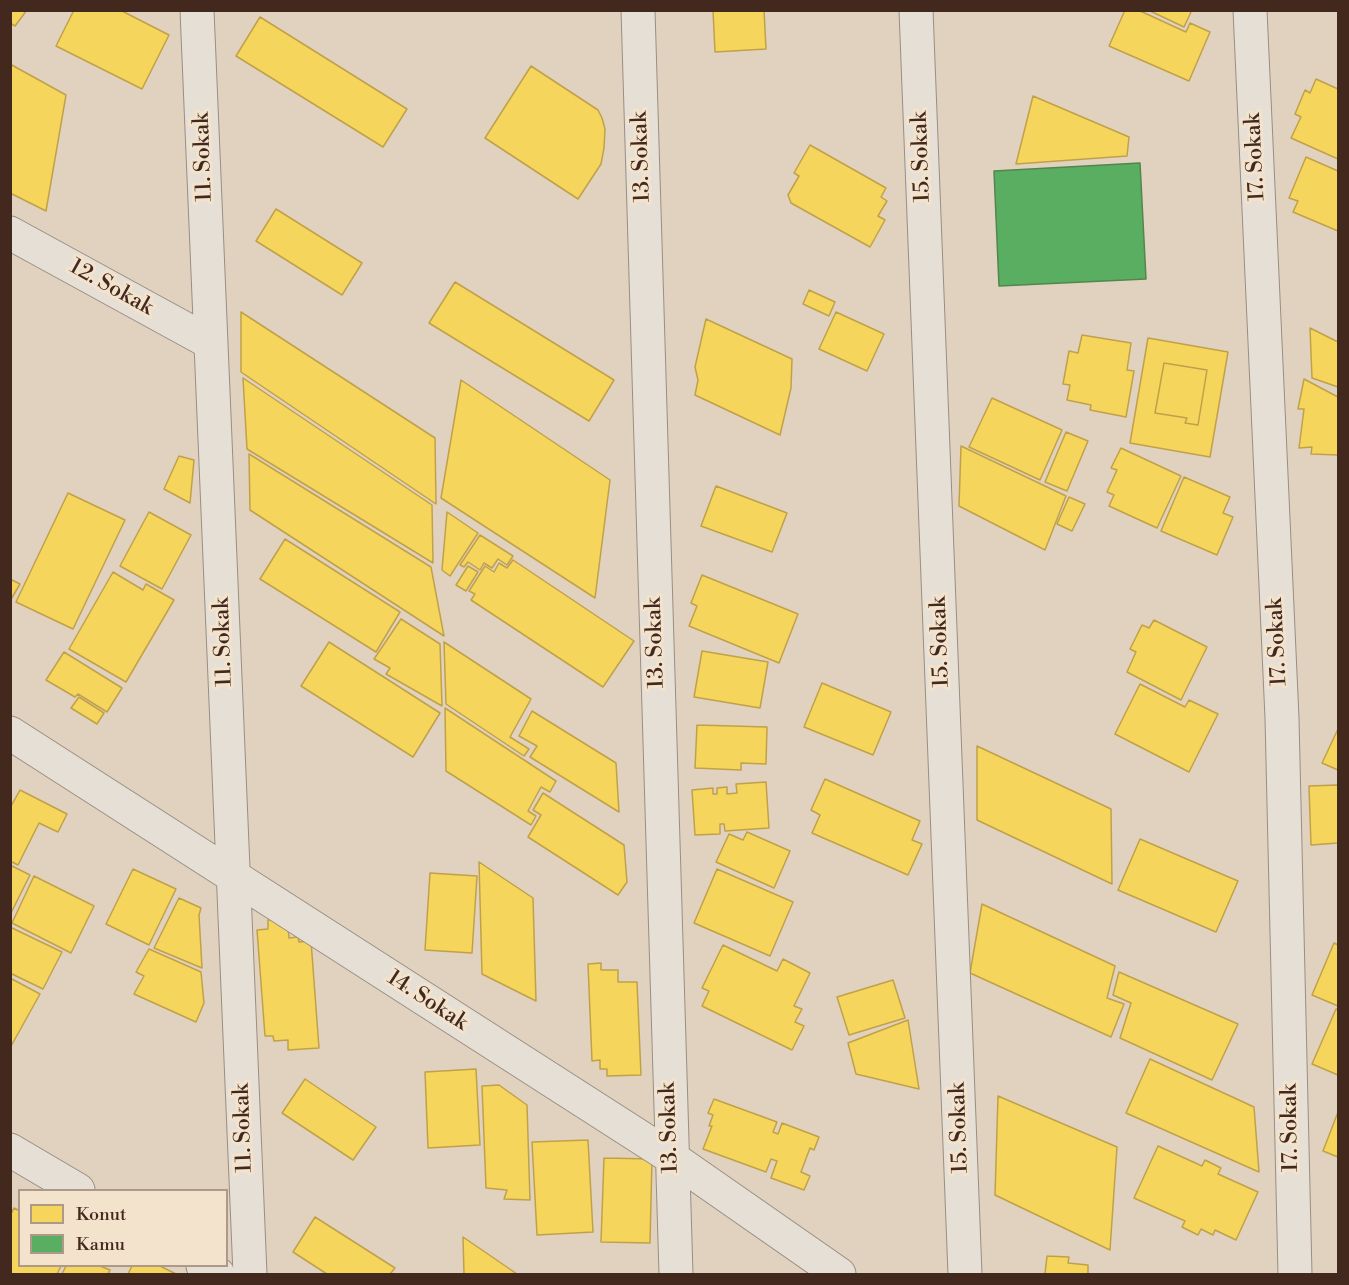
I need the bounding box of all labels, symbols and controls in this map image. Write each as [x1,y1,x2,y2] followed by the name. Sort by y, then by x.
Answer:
[627,111,657,203] street label: 13. Sokak
[907,111,937,203] street label: 15. Sokak
[189,112,219,202] street label: 11. Sokak
[1241,112,1271,202] street label: 17. Sokak
[64,254,158,322] street label: 12. Sokak
[926,596,956,688] street label: 15. Sokak
[209,597,239,687] street label: 11. Sokak
[641,597,671,689] street label: 13. Sokak
[1263,597,1293,687] street label: 17. Sokak
[382,965,472,1037] street label: 14. Sokak
[655,1082,685,1174] street label: 13. Sokak
[945,1082,975,1174] street label: 15. Sokak
[229,1083,259,1173] street label: 11. Sokak
[1277,1084,1305,1172] street label: 17. Sokak
[18,1189,228,1267] legend
[76,1203,126,1226] text: Konut
[76,1233,125,1256] text: Kamu

